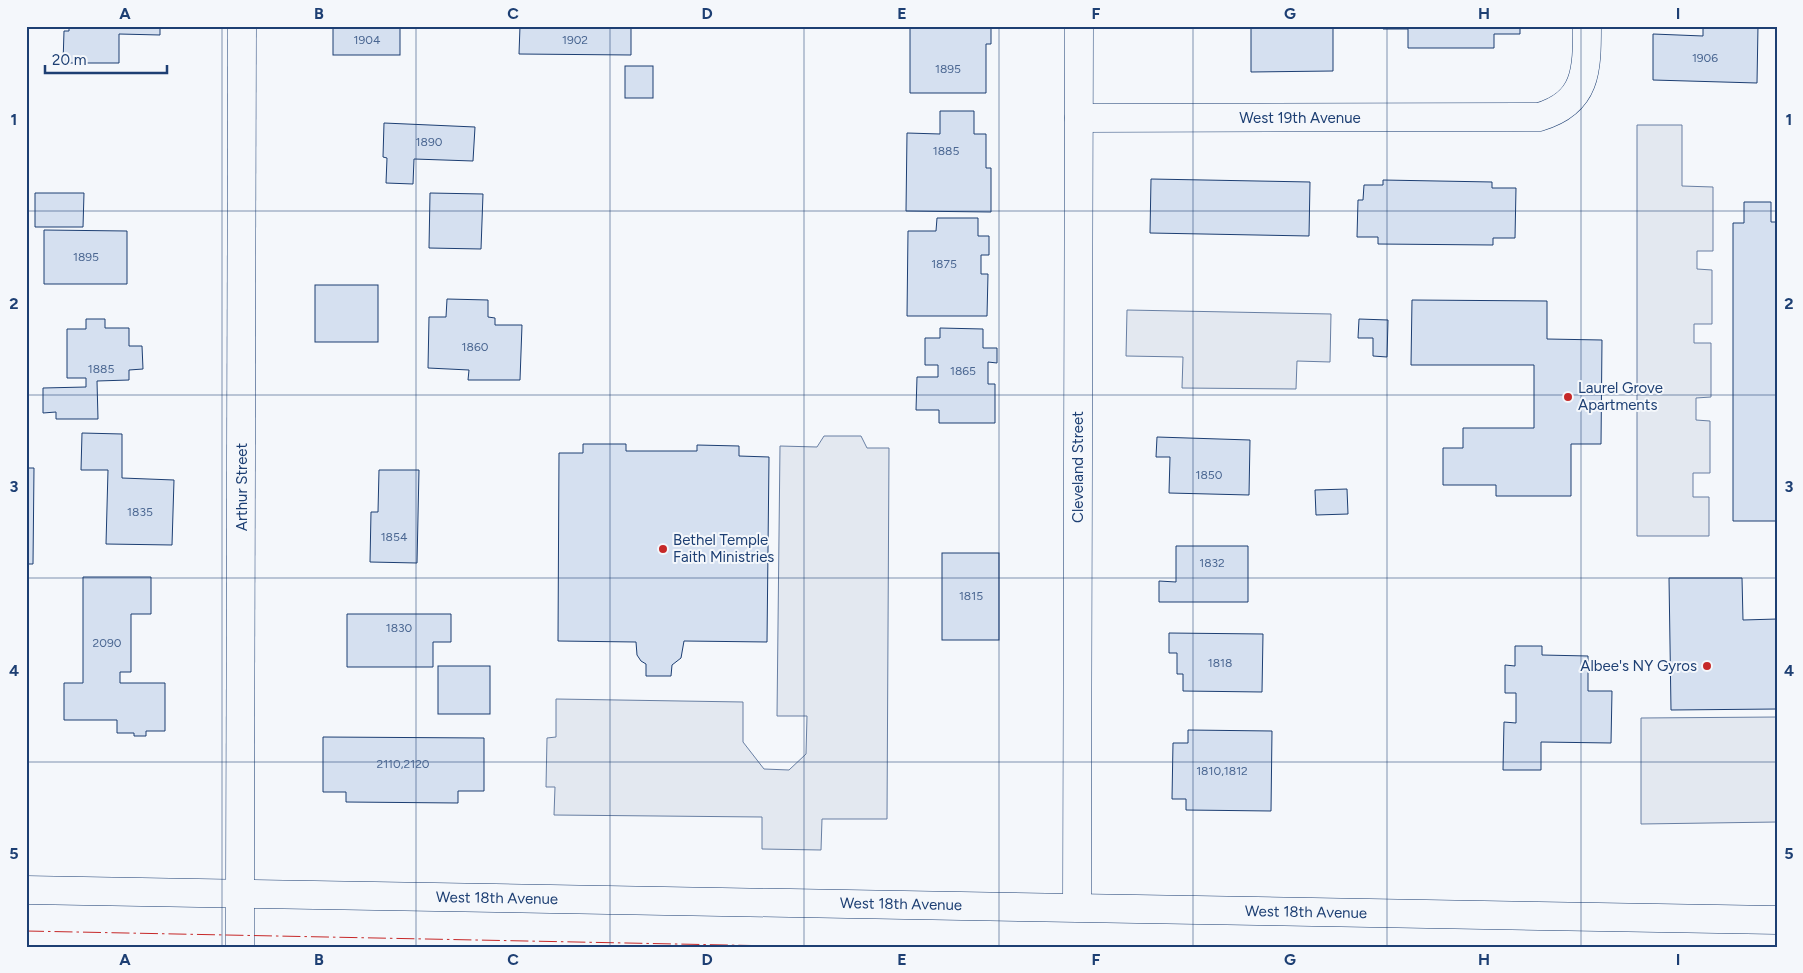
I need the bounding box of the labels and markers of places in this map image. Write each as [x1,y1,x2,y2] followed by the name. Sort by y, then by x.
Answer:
[1578,379,1663,414] place label: Laurel Grove Apartments
[1562,391,1574,403] marker: Laurel Grove Apartments
[673,531,774,566] place label: Bethel Temple Faith Ministries
[657,543,669,555] marker: Bethel Temple Faith Ministries
[1580,657,1697,675] place label: Albee's NY Gyros
[1701,660,1713,672] marker: Albee's NY Gyros

